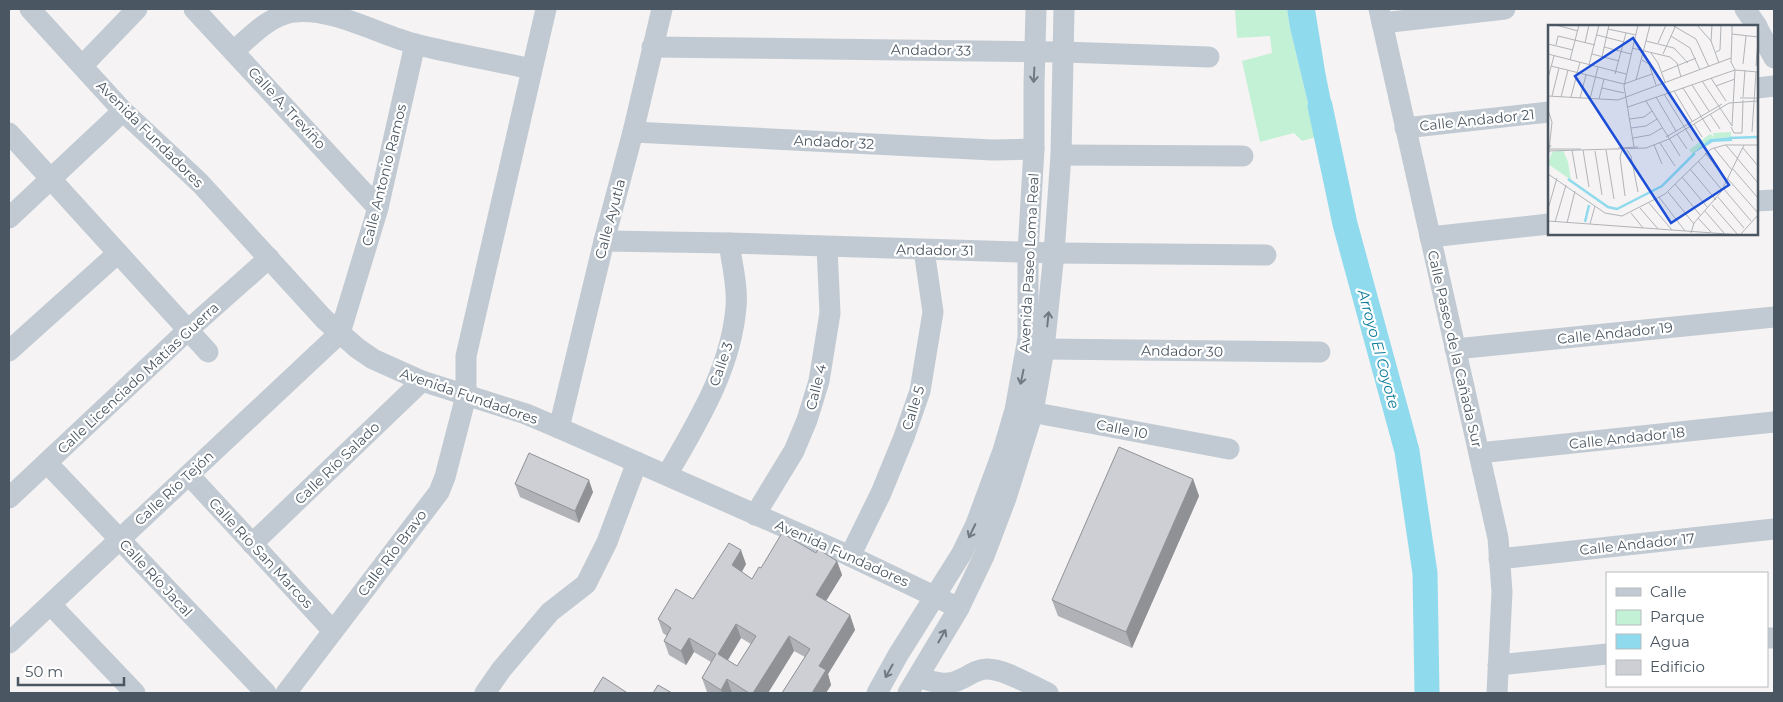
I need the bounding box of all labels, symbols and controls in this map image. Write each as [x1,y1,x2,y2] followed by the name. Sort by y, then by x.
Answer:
[1548,25,1758,235] inset map
[891,40,972,60] street label: Andador 33
[244,63,330,153] street label: Calle A. Treviño
[1029,66,1039,83] one-way arrow
[93,77,208,192] street label: Avenida Fundadores
[358,102,410,248] street label: Calle Antonio Ramos
[1419,105,1535,135] street label: Calle Andador 21
[793,131,875,153] street label: Andador 32
[1015,173,1043,353] street label: Avenida Paseo Loma Real
[591,177,629,261] street label: Calle Ayutla
[896,240,974,260] street label: Andador 31
[1424,249,1487,450] street label: Calle Paseo de la Cañada Sur
[1354,286,1404,411] water label: Arroyo El Coyote
[53,298,223,458] street label: Calle Licenciado Matías Guerra
[1043,311,1052,327] one-way arrow
[1556,318,1674,348] street label: Calle Andador 19
[705,339,737,389] street label: Calle 3
[1141,341,1223,361] street label: Andador 30
[802,361,831,412] street label: Calle 4
[398,364,540,428] street label: Avenida Fundadores
[1017,368,1026,384] one-way arrow
[898,383,928,432] street label: Calle 5
[1095,415,1149,443] street label: Calle 10
[291,418,383,508] street label: Calle Río Salado
[1568,423,1686,453] street label: Calle Andador 18
[131,447,217,529] street label: Calle Río Tejón
[205,494,317,612] street label: Calle Río San Marcos
[354,506,431,600] street label: Calle Río Bravo
[772,515,912,591] street label: Avenida Fundadores
[967,523,976,538] one-way arrow
[1578,529,1696,559] street label: Calle Andador 17
[116,536,196,620] street label: Calle Río Jacal
[1606,572,1768,687] legend
[1650,582,1687,601] text: Calle
[1650,607,1705,626] text: Parque
[937,629,947,644] one-way arrow
[1650,632,1690,651] text: Agua
[18,654,124,686] scale bar
[1650,657,1705,676] text: Edificio
[25,662,63,681] text: 50 m
[884,663,894,677] one-way arrow

